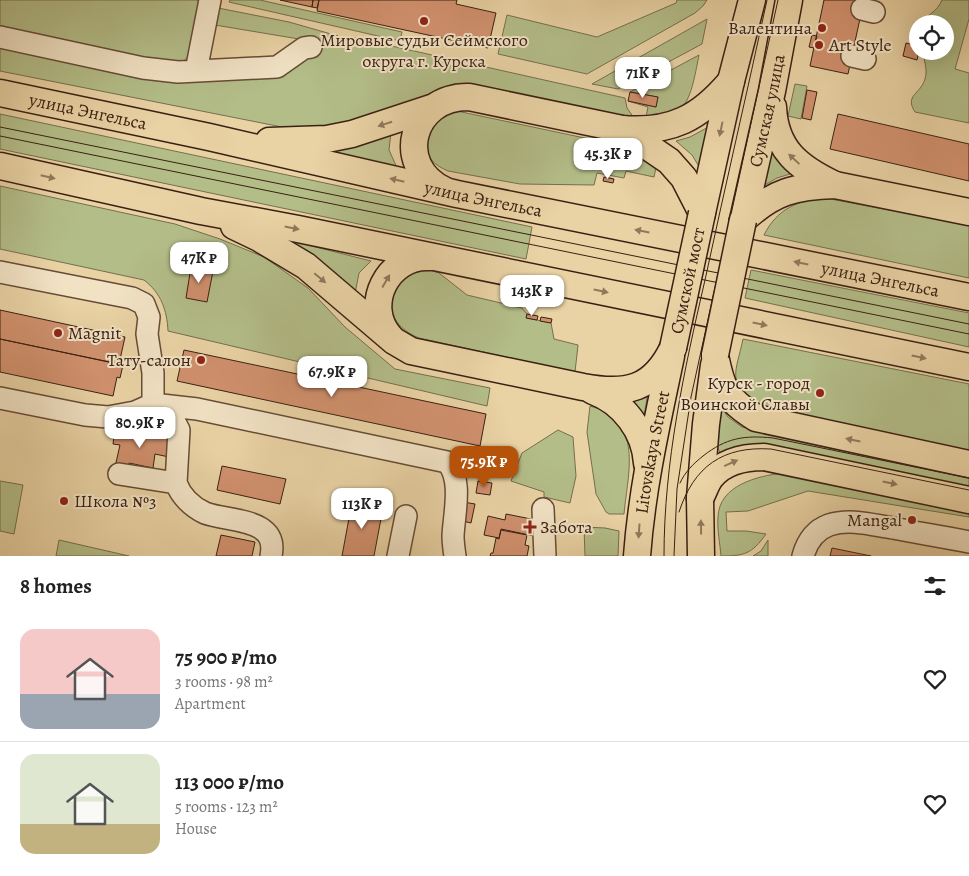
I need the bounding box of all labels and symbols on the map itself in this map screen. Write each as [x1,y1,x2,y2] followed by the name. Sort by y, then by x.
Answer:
[418,15,430,27] marker: Мировые судьи Сеймского округа г. Курска
[728,16,813,40] place label: Валентина
[816,22,828,34] marker: Валентина
[320,28,528,73] place label: Мировые судьи Сеймского округа г. Курска
[828,33,892,57] place label: Art Style
[813,39,825,51] marker: Art Style
[743,52,791,169] street label: Сумская улица
[608,56,678,99] pin: 71K ₽
[26,87,150,136] street label: улица Энгельса
[377,120,392,128] one-way arrow
[717,121,725,136] one-way arrow
[562,138,654,180] pin: 45.3K ₽
[789,153,801,165] one-way arrow
[40,173,55,181] one-way arrow
[421,175,545,223] street label: улица Энгельса
[390,176,405,184] one-way arrow
[285,225,301,233] one-way arrow
[664,225,711,336] street label: Сумской мост
[634,227,650,235] one-way arrow
[164,242,234,284] pin: 47K ₽
[818,255,942,303] street label: улица Энгельса
[794,259,809,267] one-way arrow
[313,272,326,283] one-way arrow
[381,274,390,287] one-way arrow
[491,274,573,317] pin: 143K ₽
[593,287,608,295] one-way arrow
[752,320,767,328] one-way arrow
[68,321,121,345] place label: Magnit
[52,327,64,339] marker: Magnit
[107,348,191,372] place label: Тату-салон
[911,353,927,361] one-way arrow
[195,354,207,366] marker: Тату-салон
[286,356,378,398] pin: 67.9K ₽
[680,371,810,416] place label: Курск - город Воинской Славы
[814,387,826,399] marker: Курск - город Воинской Славы
[629,388,675,515] street label: Litovskaya Street
[94,406,186,449] pin: 80.9K ₽
[845,436,860,444] one-way arrow
[438,446,530,488] pin: 75.9K ₽
[724,459,738,467] one-way arrow
[882,479,897,487] one-way arrow
[321,488,403,530] pin: 113K ₽
[74,489,157,513] place label: Школа №3
[58,495,70,507] marker: Школа №3
[847,508,903,532] place label: Mangal
[906,514,918,526] marker: Mangal
[540,515,593,539] place label: Забота
[697,519,705,535] one-way arrow
[524,521,536,533] marker: Забота
[634,523,642,539] one-way arrow

